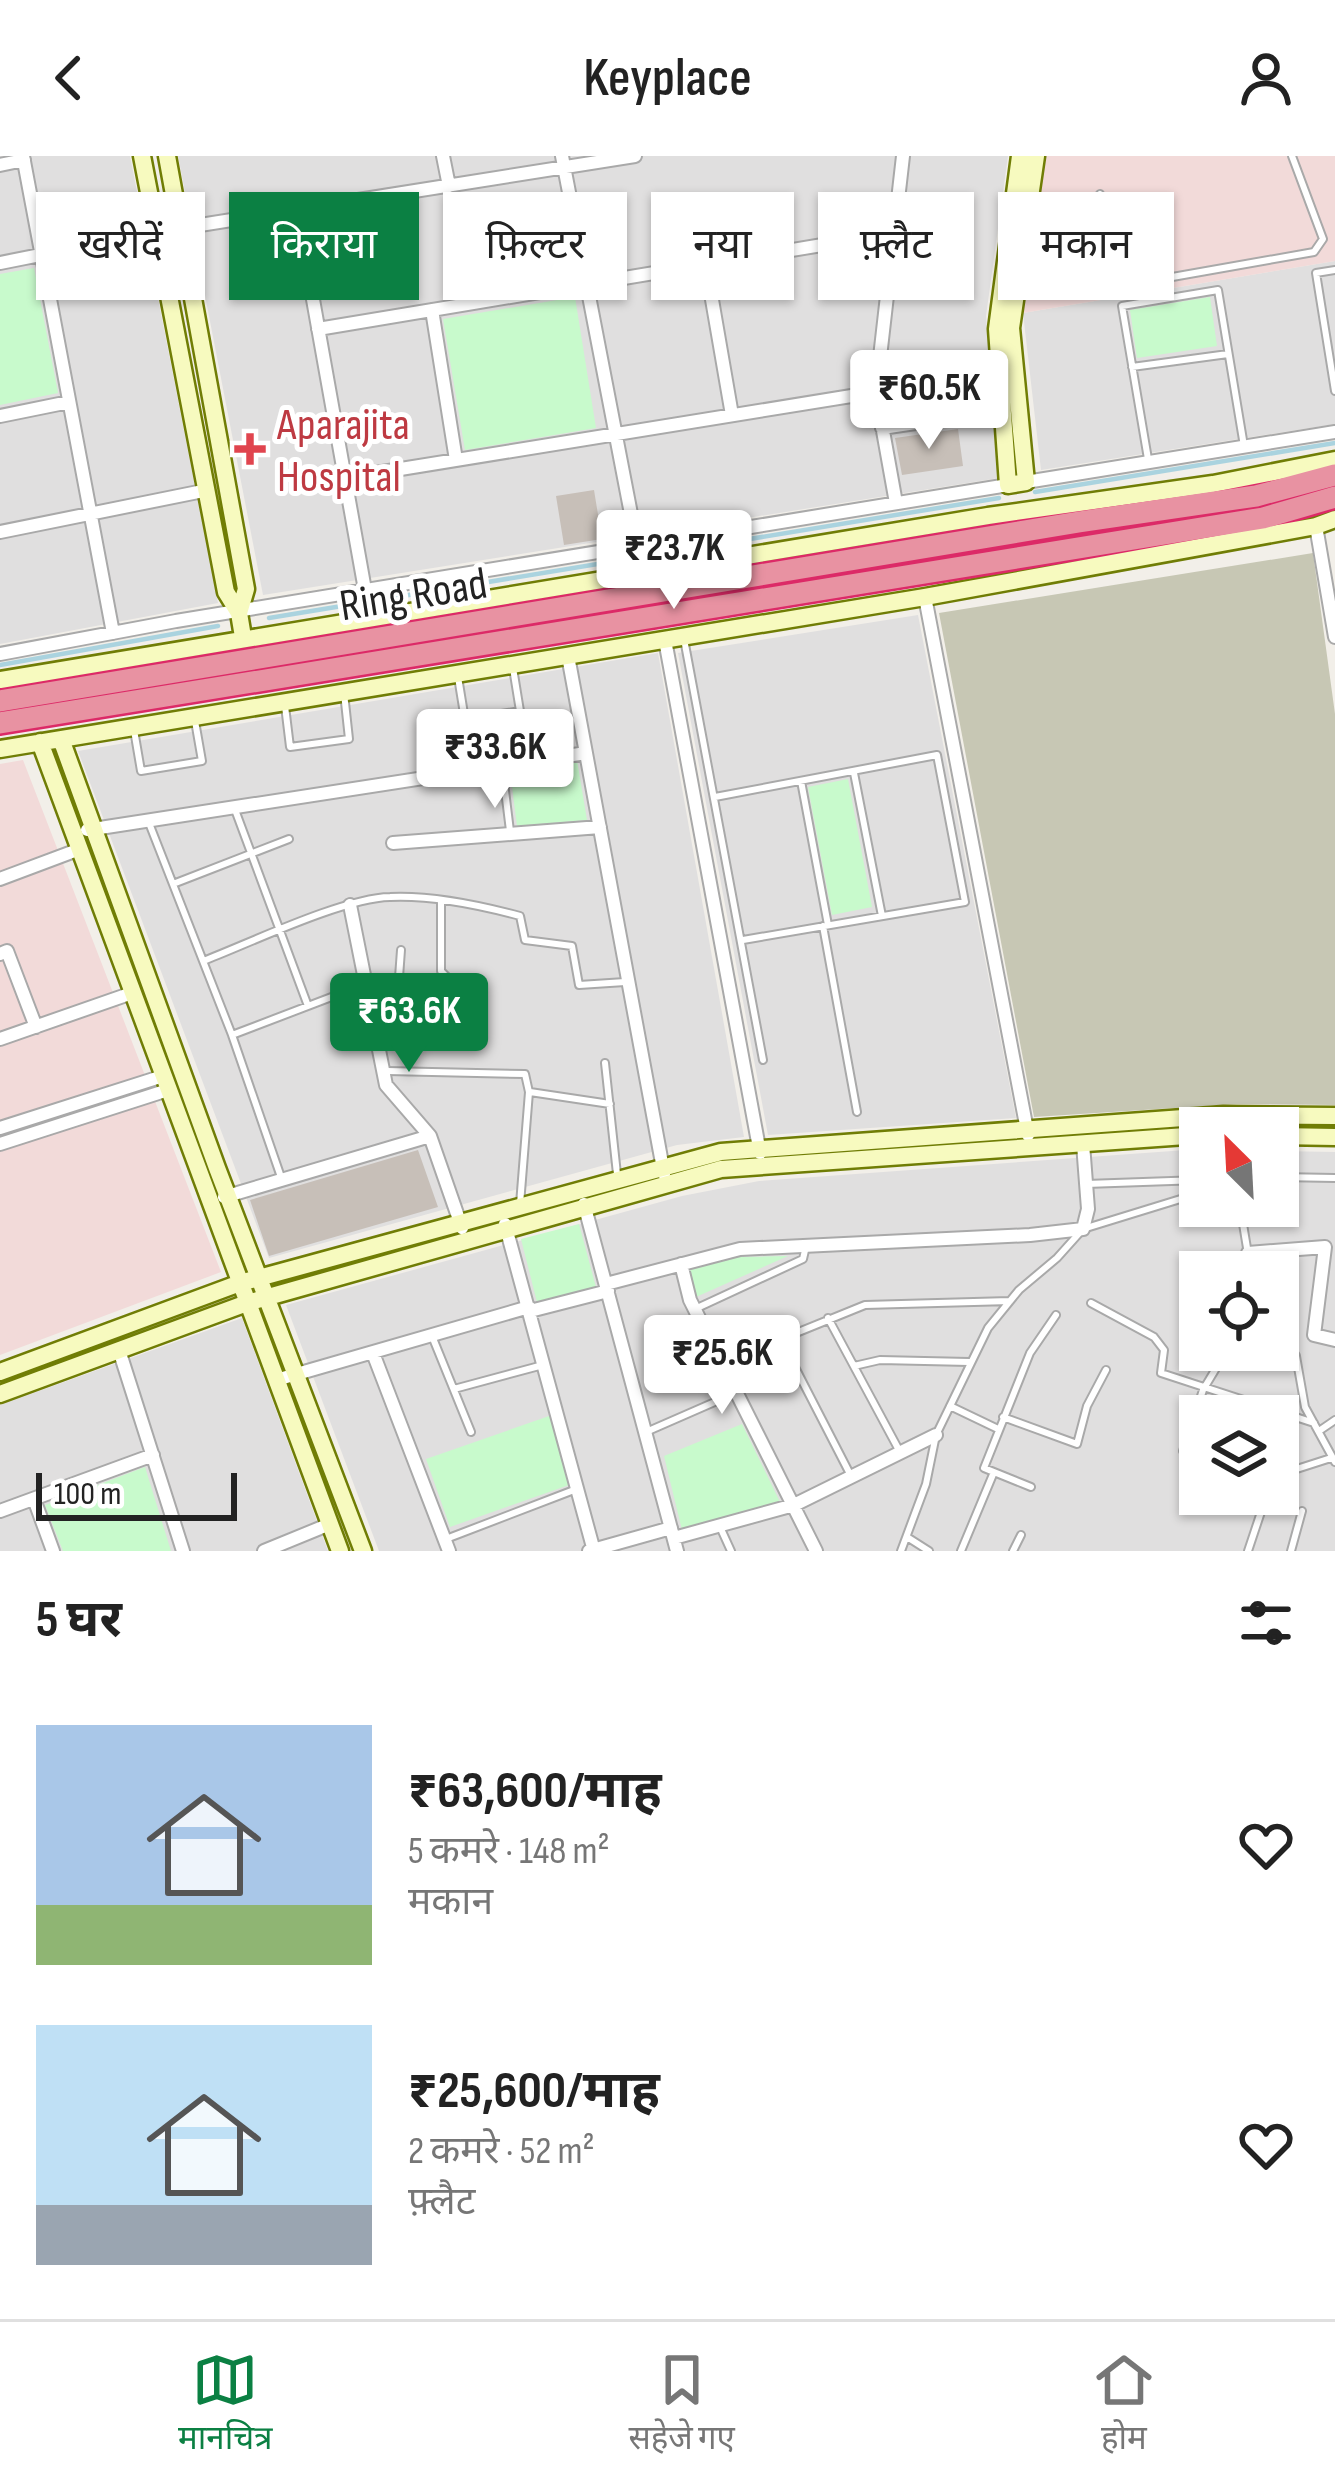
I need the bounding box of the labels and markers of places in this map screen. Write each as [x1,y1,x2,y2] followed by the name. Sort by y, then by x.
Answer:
[831,350,1027,452] pin: ₹60.5K
[276,398,410,505] place label: Aparajita Hospital
[234,433,266,465] marker: Aparajita Hospital
[576,510,772,612] pin: ₹23.7K
[397,709,593,811] pin: ₹33.6K
[311,973,507,1075] pin: ₹63.6K
[624,1315,820,1417] pin: ₹25.6K

